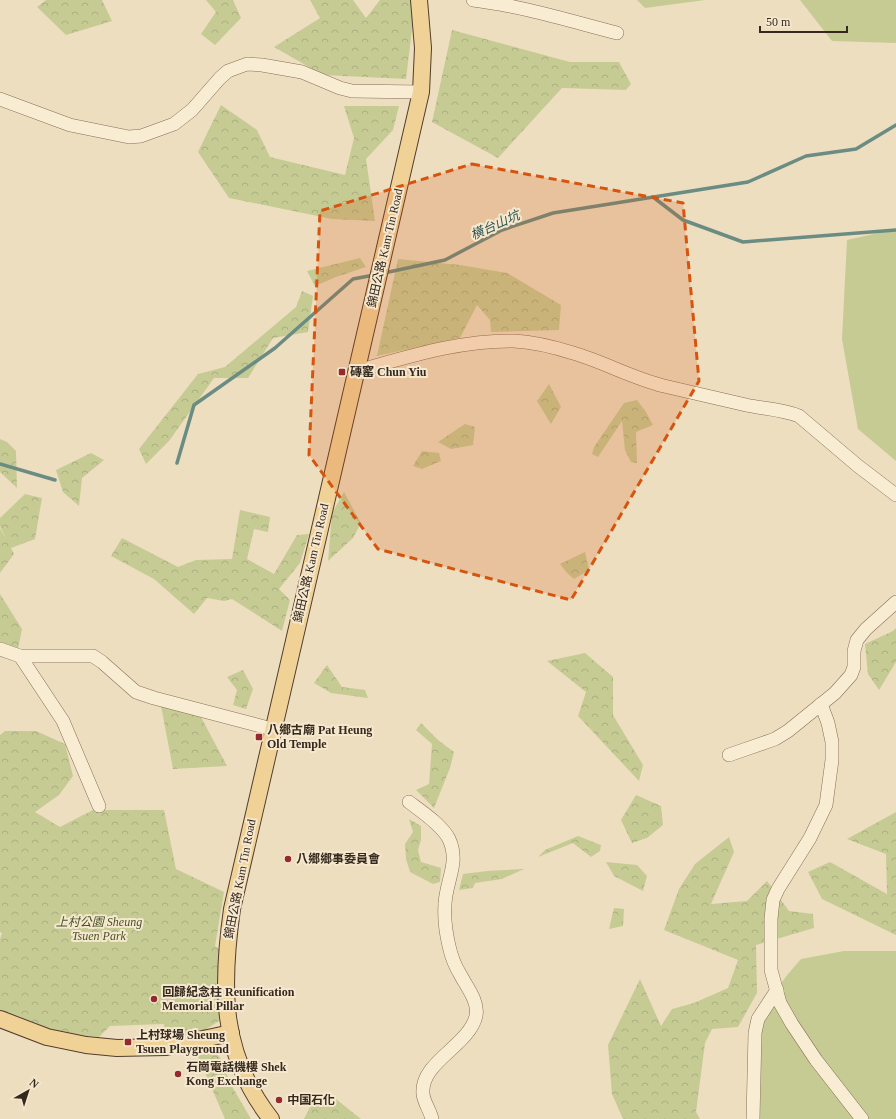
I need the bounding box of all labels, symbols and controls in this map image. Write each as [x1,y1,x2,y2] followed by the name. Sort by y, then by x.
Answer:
[760,8,847,34] scale bar
[766,15,791,29] text: 50 m
[364,187,406,309] street label: 錦田公路 Kam Tin Road
[468,207,524,242] water label: 橫台山坑
[350,365,427,379] place label: 磚窰 Chun Yiu
[337,367,347,377] marker: 磚窰 Chun Yiu
[290,502,332,624] street label: 錦田公路 Kam Tin Road
[267,723,372,751] place label: 八鄉古廟 Pat Heung Old Temple
[254,732,264,742] marker: 八鄉古廟 Pat Heung Old Temple
[222,818,258,940] street label: 錦田公路 Kam Tin Road
[296,852,380,866] place label: 八鄉鄉事委員會
[283,854,293,864] marker: 八鄉鄉事委員會
[56,915,142,943] park label: 上村公園 Sheung Tsuen Park
[162,985,295,1013] place label: 回歸紀念柱 Reunification Memorial Pillar
[149,994,159,1004] marker: 回歸紀念柱 Reunification Memorial Pillar
[136,1028,229,1056] place label: 上村球場 Sheung Tsuen Playground
[123,1037,133,1047] marker: 上村球場 Sheung Tsuen Playground
[186,1060,287,1088] place label: 石崗電話機樓 Shek Kong Exchange
[173,1069,183,1079] marker: 石崗電話機樓 Shek Kong Exchange
[8,1071,48,1111] north arrow
[27,1076,41,1090] text: N
[287,1093,335,1107] place label: 中国石化
[274,1095,284,1105] marker: 中国石化

